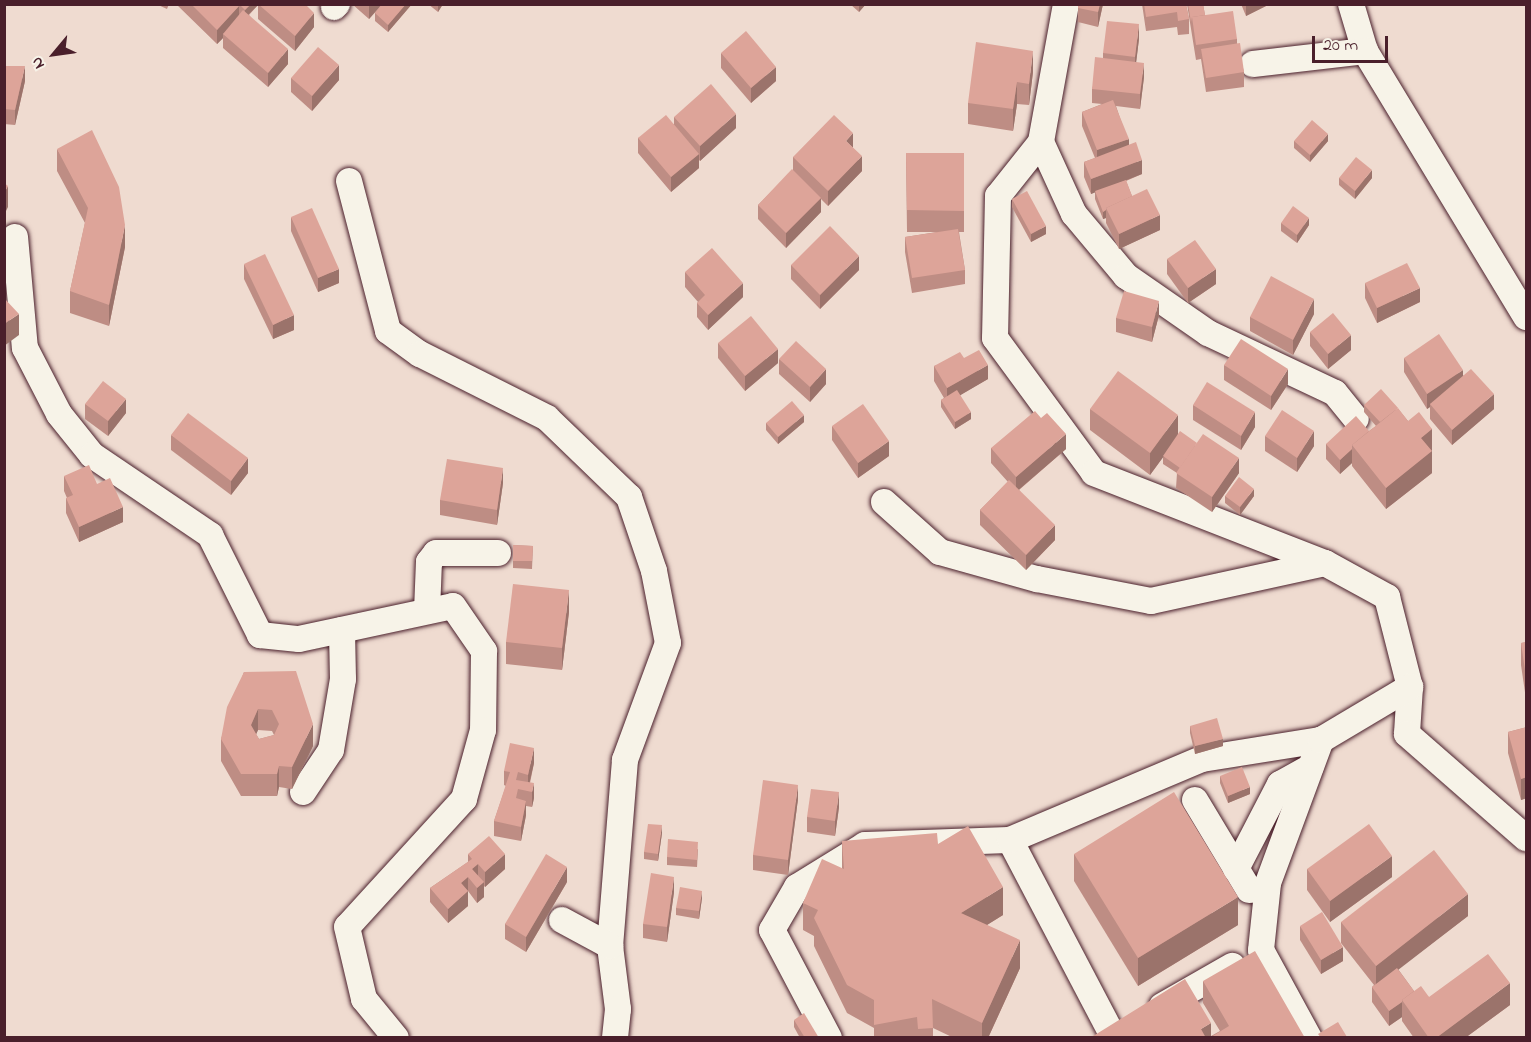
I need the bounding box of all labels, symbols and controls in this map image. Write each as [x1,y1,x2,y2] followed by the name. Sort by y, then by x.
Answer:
[24,24,84,84] north arrow
[1315,24,1392,62] scale bar
[1323,33,1358,59] text: 20 m
[25,52,51,73] text: N

